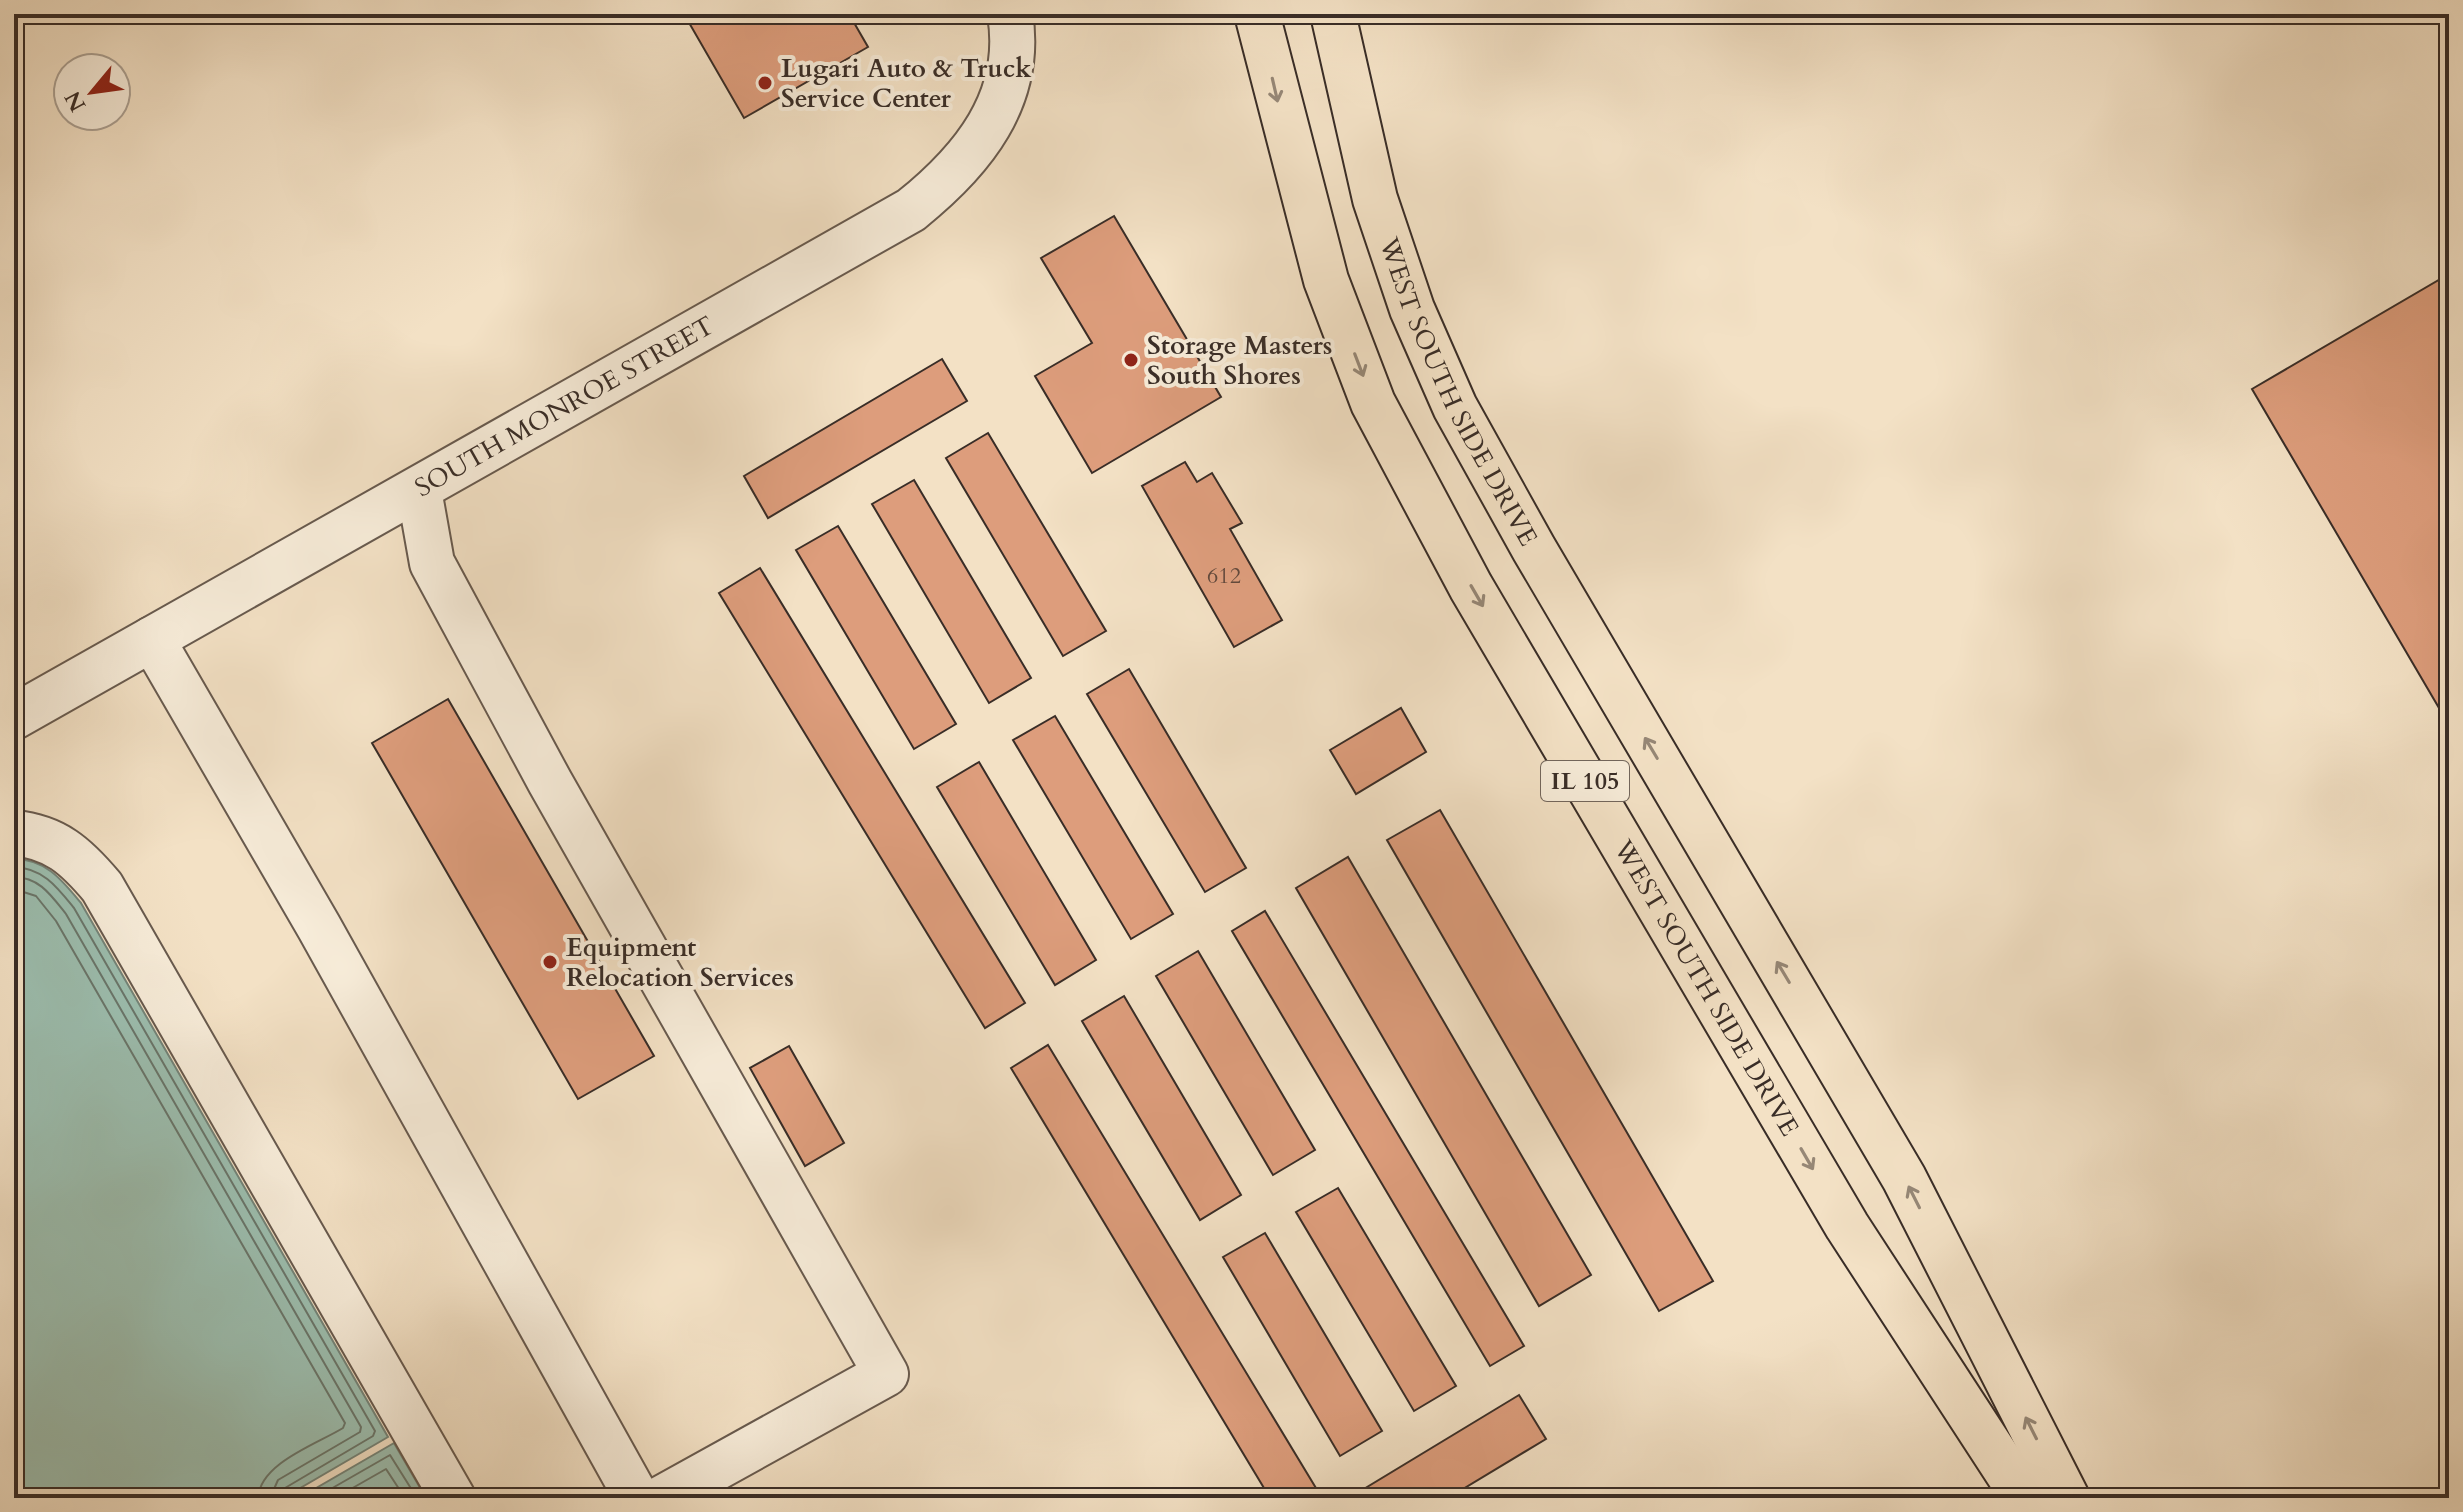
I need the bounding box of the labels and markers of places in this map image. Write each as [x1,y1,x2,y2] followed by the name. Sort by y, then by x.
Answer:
[781,51,1032,116] place label: Lugari Auto & Truck Service Center
[756,74,774,92] marker: Lugari Auto & Truck Service Center
[1147,328,1333,393] place label: Storage Masters South Shores
[1122,351,1140,369] marker: Storage Masters South Shores
[566,930,794,995] place label: Equipment Relocation Services
[541,953,559,971] marker: Equipment Relocation Services

